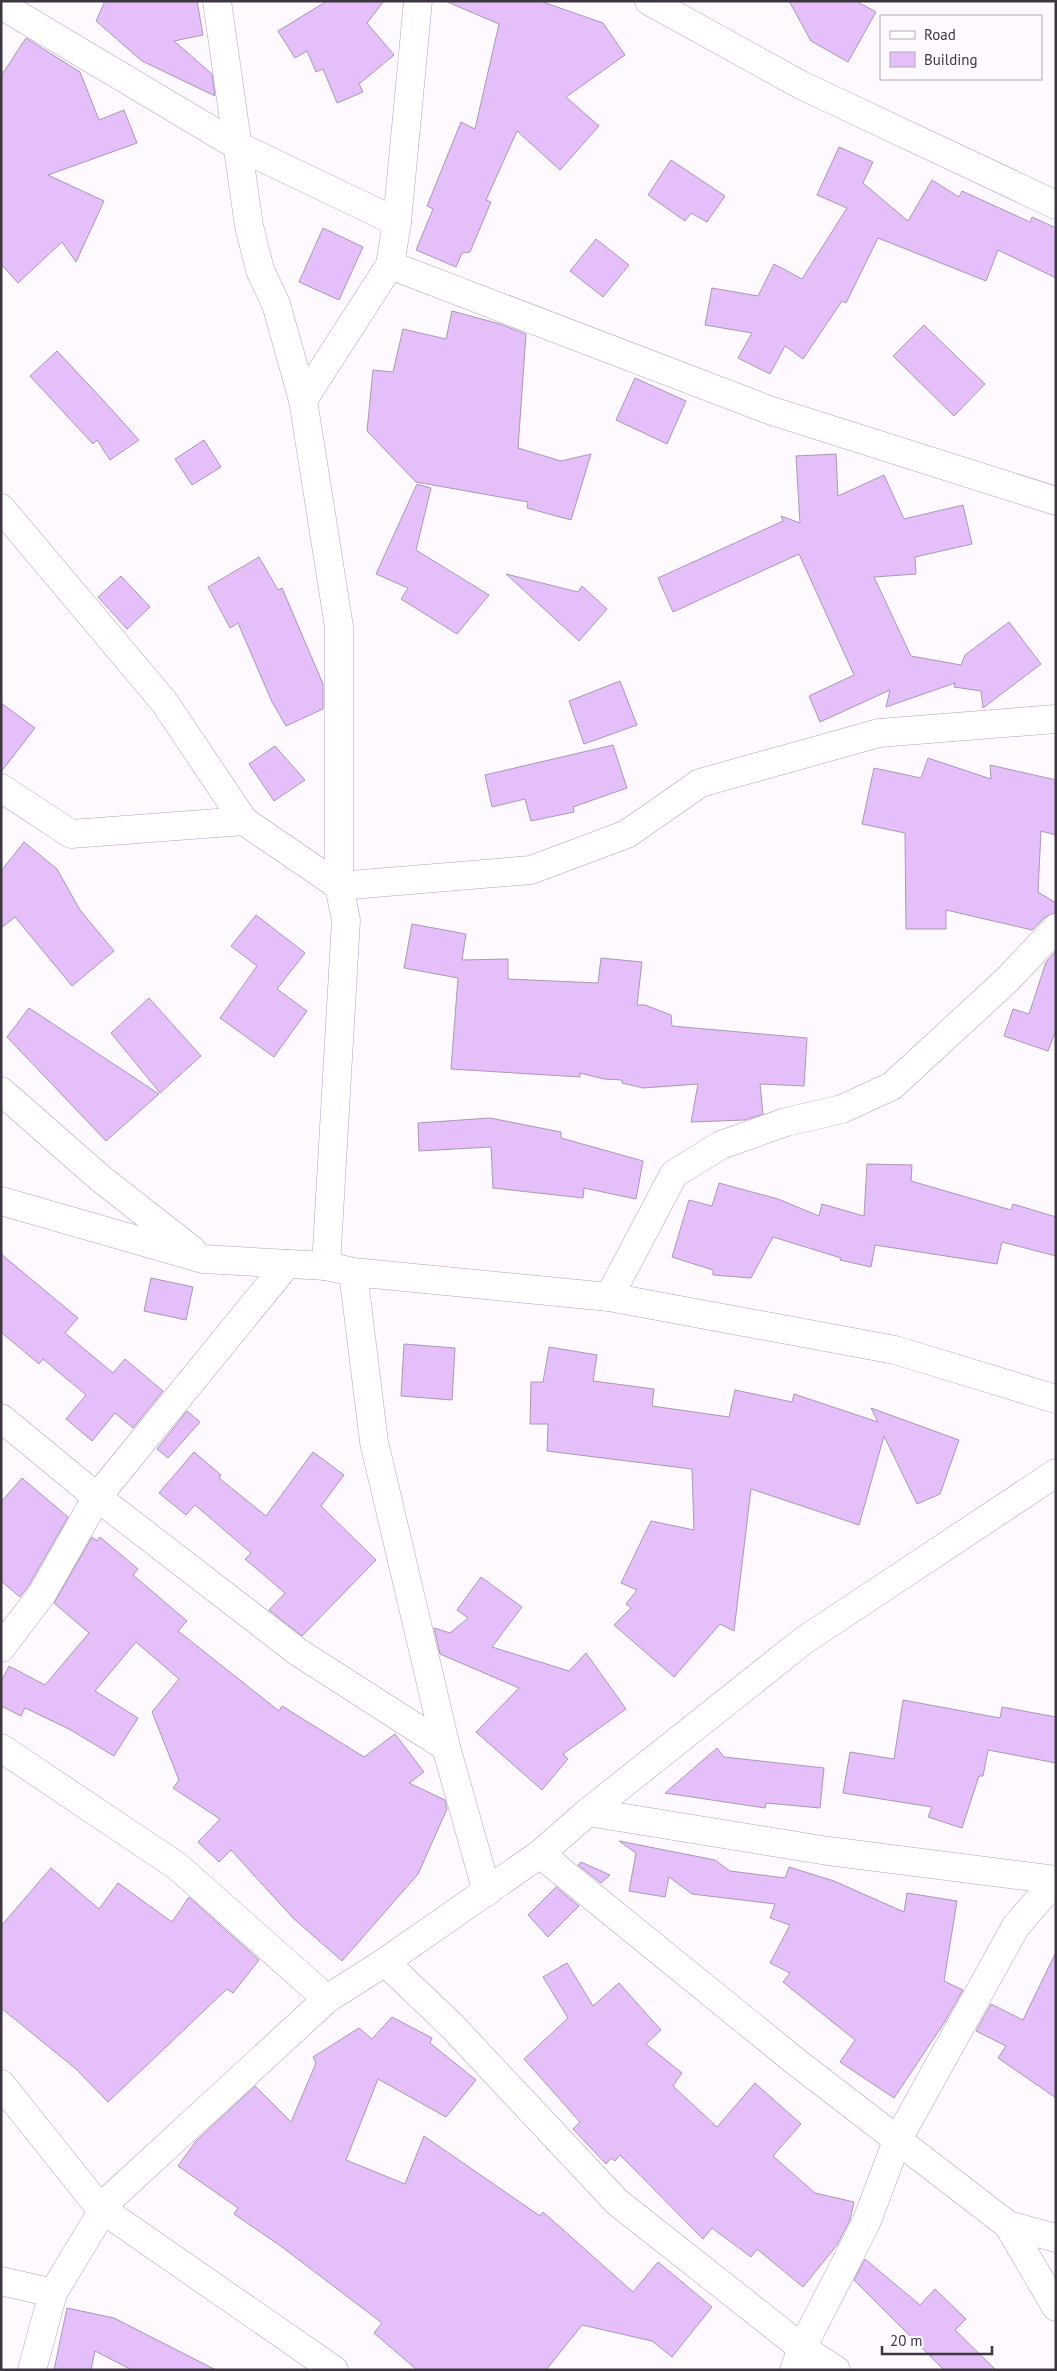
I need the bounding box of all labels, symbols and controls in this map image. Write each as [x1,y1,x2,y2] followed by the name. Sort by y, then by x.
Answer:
[880,15,1042,80] legend
[924,25,956,44] text: Road
[924,50,978,69] text: Building
[882,2324,992,2356] scale bar
[890,2331,923,2350] text: 20 m

